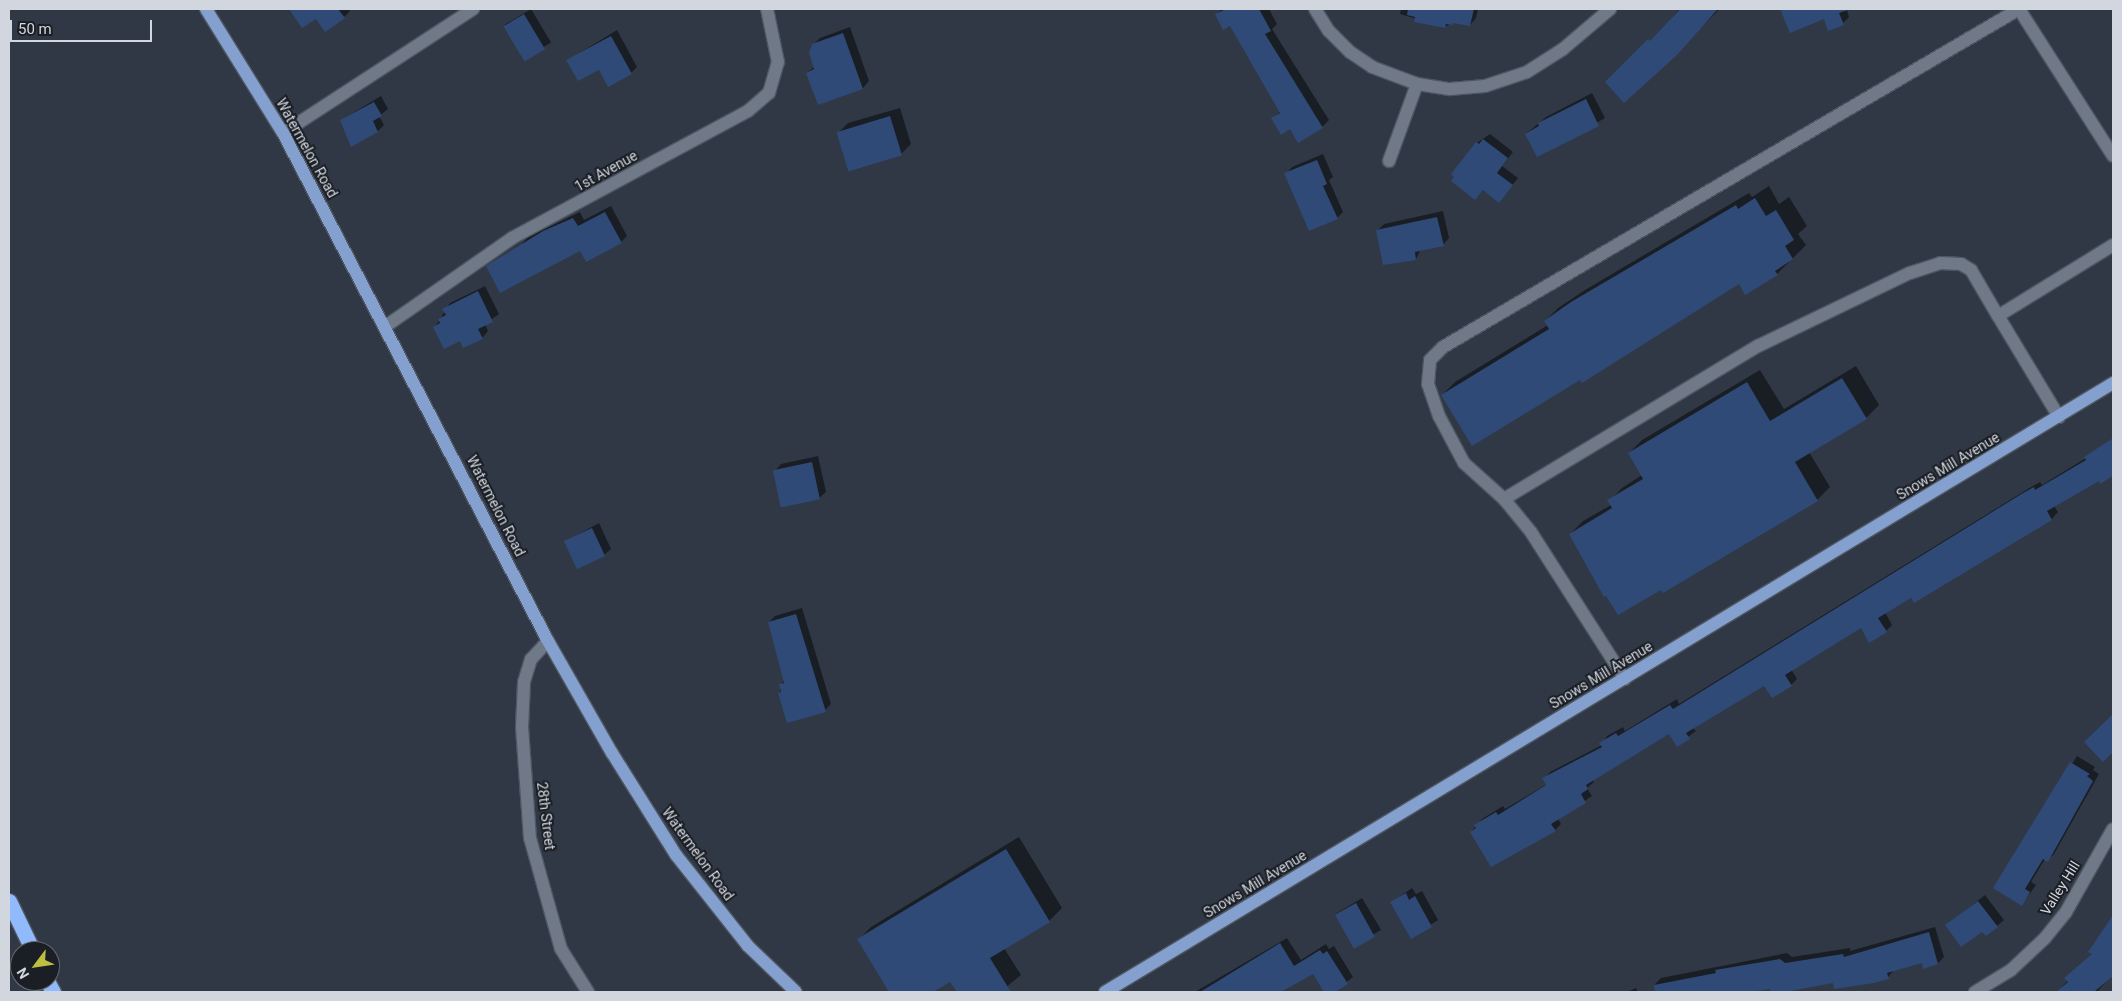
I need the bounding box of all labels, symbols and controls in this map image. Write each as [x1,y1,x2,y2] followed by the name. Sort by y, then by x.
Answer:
[12,10,155,42] scale bar
[18,20,52,38] text: 50 m
[273,95,341,201] street label: Watermelon Road
[572,147,640,195] street label: 1st Avenue
[1894,429,2002,503] street label: Snows Mill Avenue
[463,453,529,559] street label: Watermelon Road
[1547,638,1655,712] street label: Snows Mill Avenue
[533,781,559,851] street label: 28th Street
[659,804,737,904] street label: Watermelon Road
[1201,847,1309,921] street label: Snows Mill Avenue
[2037,858,2083,918] street label: Valley Hill
[10,941,60,991] north arrow
[14,965,32,982] text: N

